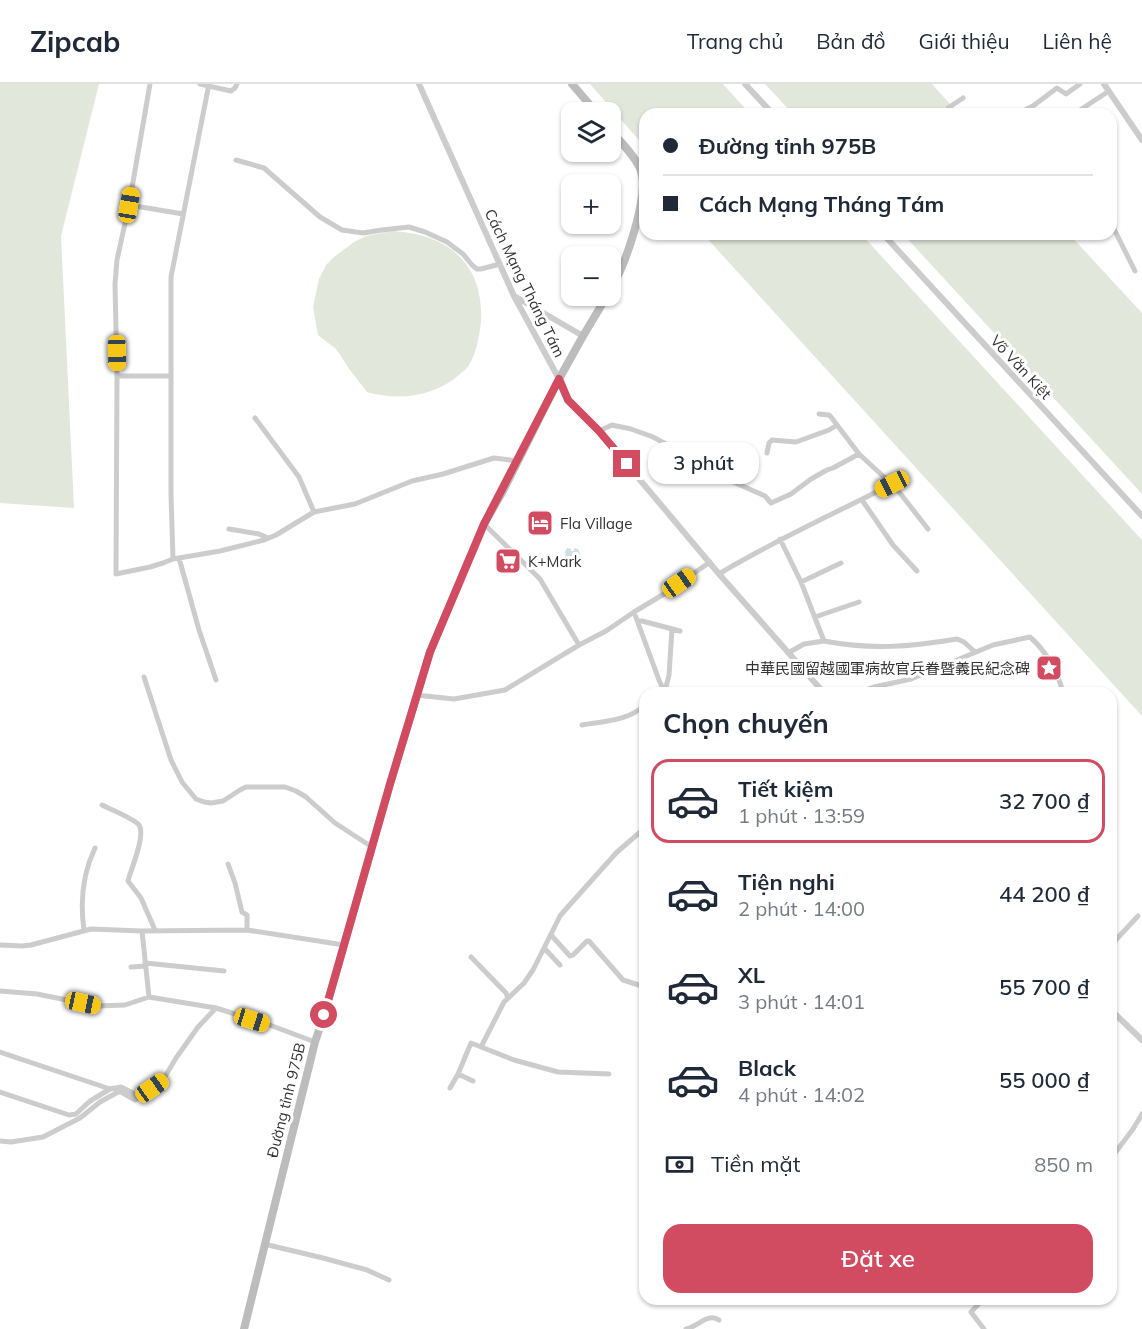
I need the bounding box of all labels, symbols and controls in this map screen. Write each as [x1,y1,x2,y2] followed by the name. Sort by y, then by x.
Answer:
[30,24,120,59] text: Zipcab
[687,28,783,54] text: Trang chủ
[816,28,886,54] text: Bản đồ
[919,28,1010,54] text: Giới thiệu
[1043,28,1112,54] text: Liên hệ
[561,102,621,306] map controls
[561,102,621,162] button: layers
[699,132,876,160] text: Đường tỉnh 975B
[561,174,621,234] button: +
[117,186,141,224] car
[699,190,944,218] text: Cách Mạng Tháng Tám
[481,206,569,360] street label: Cách Mạng Tháng Tám
[561,246,621,306] button: −
[987,331,1055,403] street label: Võ Văn Kiệt
[108,335,126,371] car
[648,443,759,485] callout: 3 phút
[613,450,640,477] route end
[673,450,734,475] text: 3 phút
[872,468,912,500] car
[525,508,555,538] hotel icon: Fla Village
[560,514,632,533] place label: Fla Village
[493,546,523,576] supermarket icon: K+Mark
[528,552,582,571] place label: K+Mark
[659,565,699,601] car
[1034,653,1064,683] place icon: 中華民國留越國軍病故官兵眷暨義民紀念碑
[745,659,1030,678] place label: 中華民國留越國軍病故官兵眷暨義民紀念碑
[663,706,829,740] text: Chọn chuyến
[666,774,720,828] icon: car
[738,775,833,803] text: Tiết kiệm
[999,787,1090,815] text: 32 700 ₫
[738,803,865,828] text: 1 phút · 13:59
[666,867,720,921] icon: car
[738,868,835,896] text: Tiện nghi
[999,880,1090,908] text: 44 200 ₫
[738,896,865,921] text: 2 phút · 14:00
[666,960,720,1014] icon: car
[738,961,765,989] text: XL
[999,973,1090,1001] text: 55 700 ₫
[738,989,865,1014] text: 3 phút · 14:01
[64,990,102,1016] car
[310,1001,337,1028] route start
[232,1006,272,1034] car
[263,1041,309,1159] street label: Đường tỉnh 975B
[666,1053,720,1107] icon: car
[738,1054,796,1082] text: Black
[999,1066,1090,1094] text: 55 000 ₫
[132,1070,172,1106] car
[738,1082,865,1107] text: 4 phút · 14:02
[663,1148,696,1181] icon: cash
[711,1150,800,1178] text: Tiền mặt
[1034,1152,1093,1177] text: 850 m
[663,1224,1093,1293] button: Đặt xe

